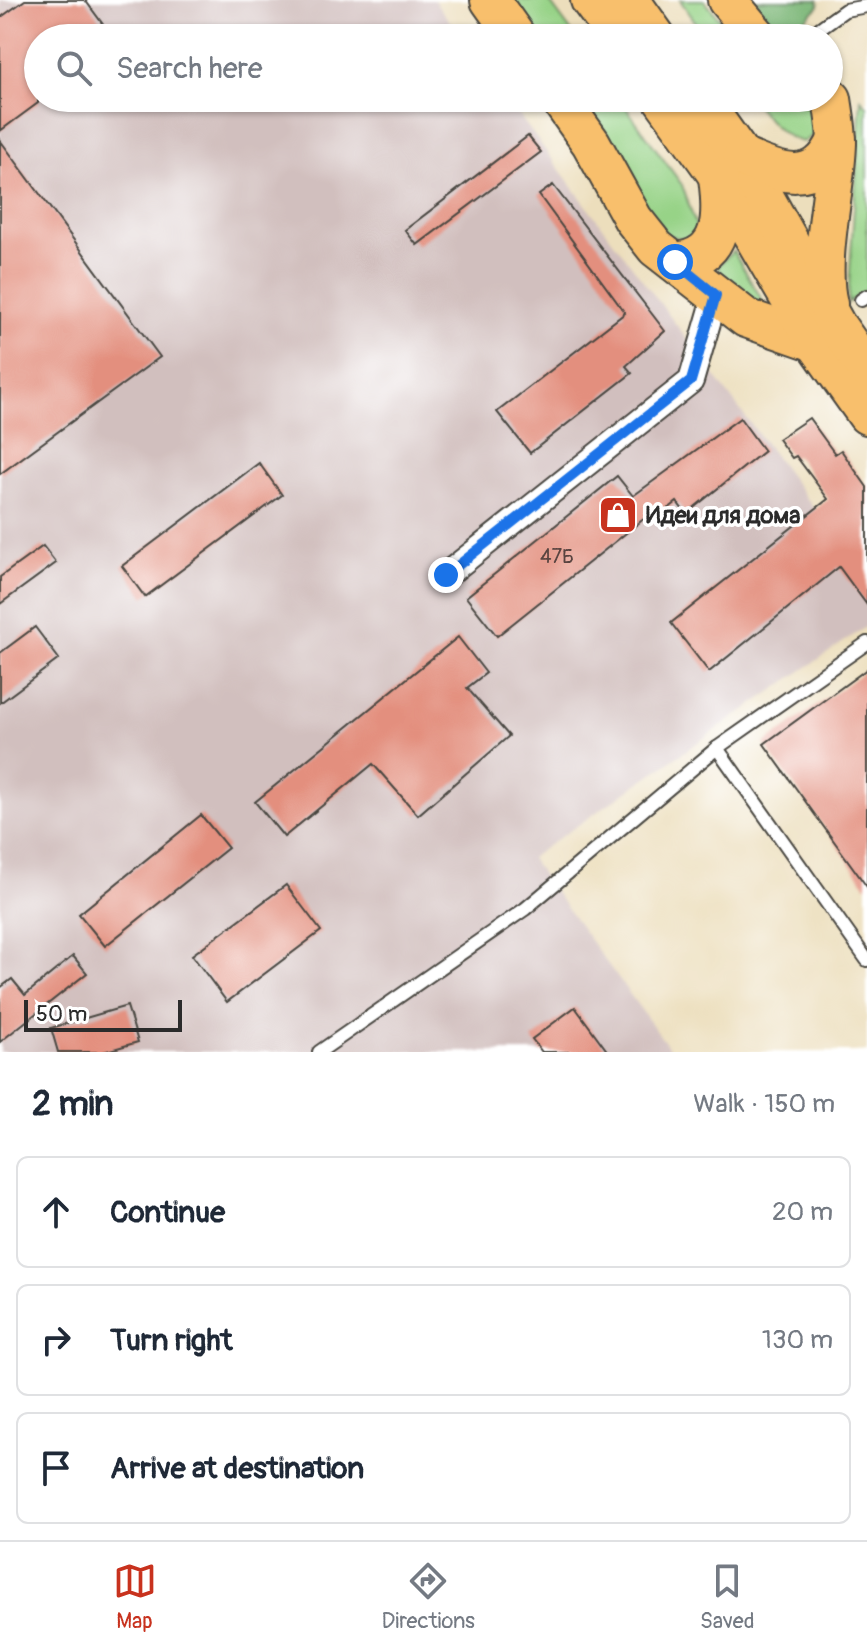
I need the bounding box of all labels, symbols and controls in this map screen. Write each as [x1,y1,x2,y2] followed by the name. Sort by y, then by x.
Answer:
[24,24,843,112] search box
[52,46,96,90] icon: search
[116,50,263,87] text: Search here
[657,244,693,280] route start
[597,494,639,536] shop icon: Идеи для дома
[646,501,800,530] place label: Идеи для дома
[540,544,574,569] house number: 47Б
[428,557,464,593] route end
[24,996,182,1032] scale bar
[36,1000,87,1028] text: 50 m
[32,1083,114,1126] text: 2 min
[693,1088,835,1120] text: Walk · 150 m
[34,1190,78,1234] icon: ahead
[110,1194,225,1231] text: Continue
[772,1196,833,1228] text: 20 m
[34,1318,78,1362] icon: right
[110,1322,233,1359] text: Turn right
[762,1324,833,1356] text: 130 m
[34,1446,78,1490] icon: arrive
[110,1450,364,1487] text: Arrive at destination
[113,1559,157,1635] tab: Map
[382,1559,475,1635] tab: Directions
[700,1559,754,1635] tab: Saved

